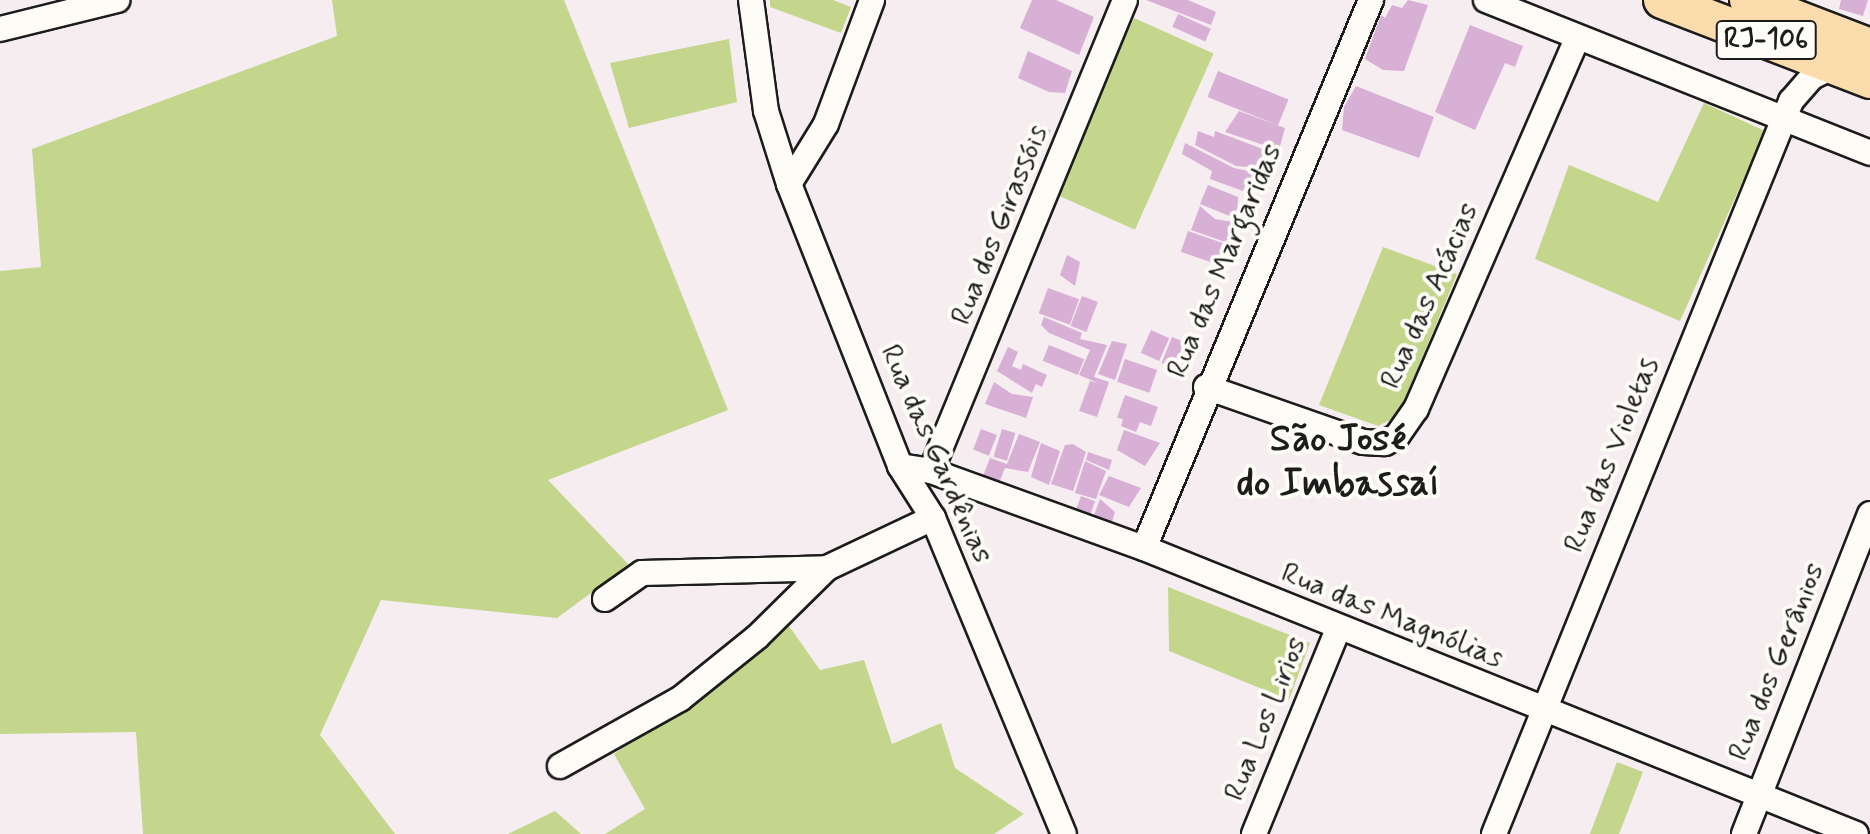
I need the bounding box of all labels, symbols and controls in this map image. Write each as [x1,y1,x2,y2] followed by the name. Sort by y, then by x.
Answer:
[1714,16,1818,64] road number: RJ-106
[944,120,1056,330] street label: Rua dos Girassóis
[1160,140,1290,382] street label: Rua das Margaridas
[1374,199,1486,393] street label: Rua das Acácias
[873,342,999,566] street label: Rua das Gardênias
[1557,353,1667,557] street label: Rua das Violetas
[1238,417,1438,506] district label: São José do Imbassaí
[1273,554,1511,678] street label: Rua das Magnólias
[1721,558,1833,766] street label: Rua dos Gerânios
[1217,631,1315,807] street label: Rua Los Lirios

